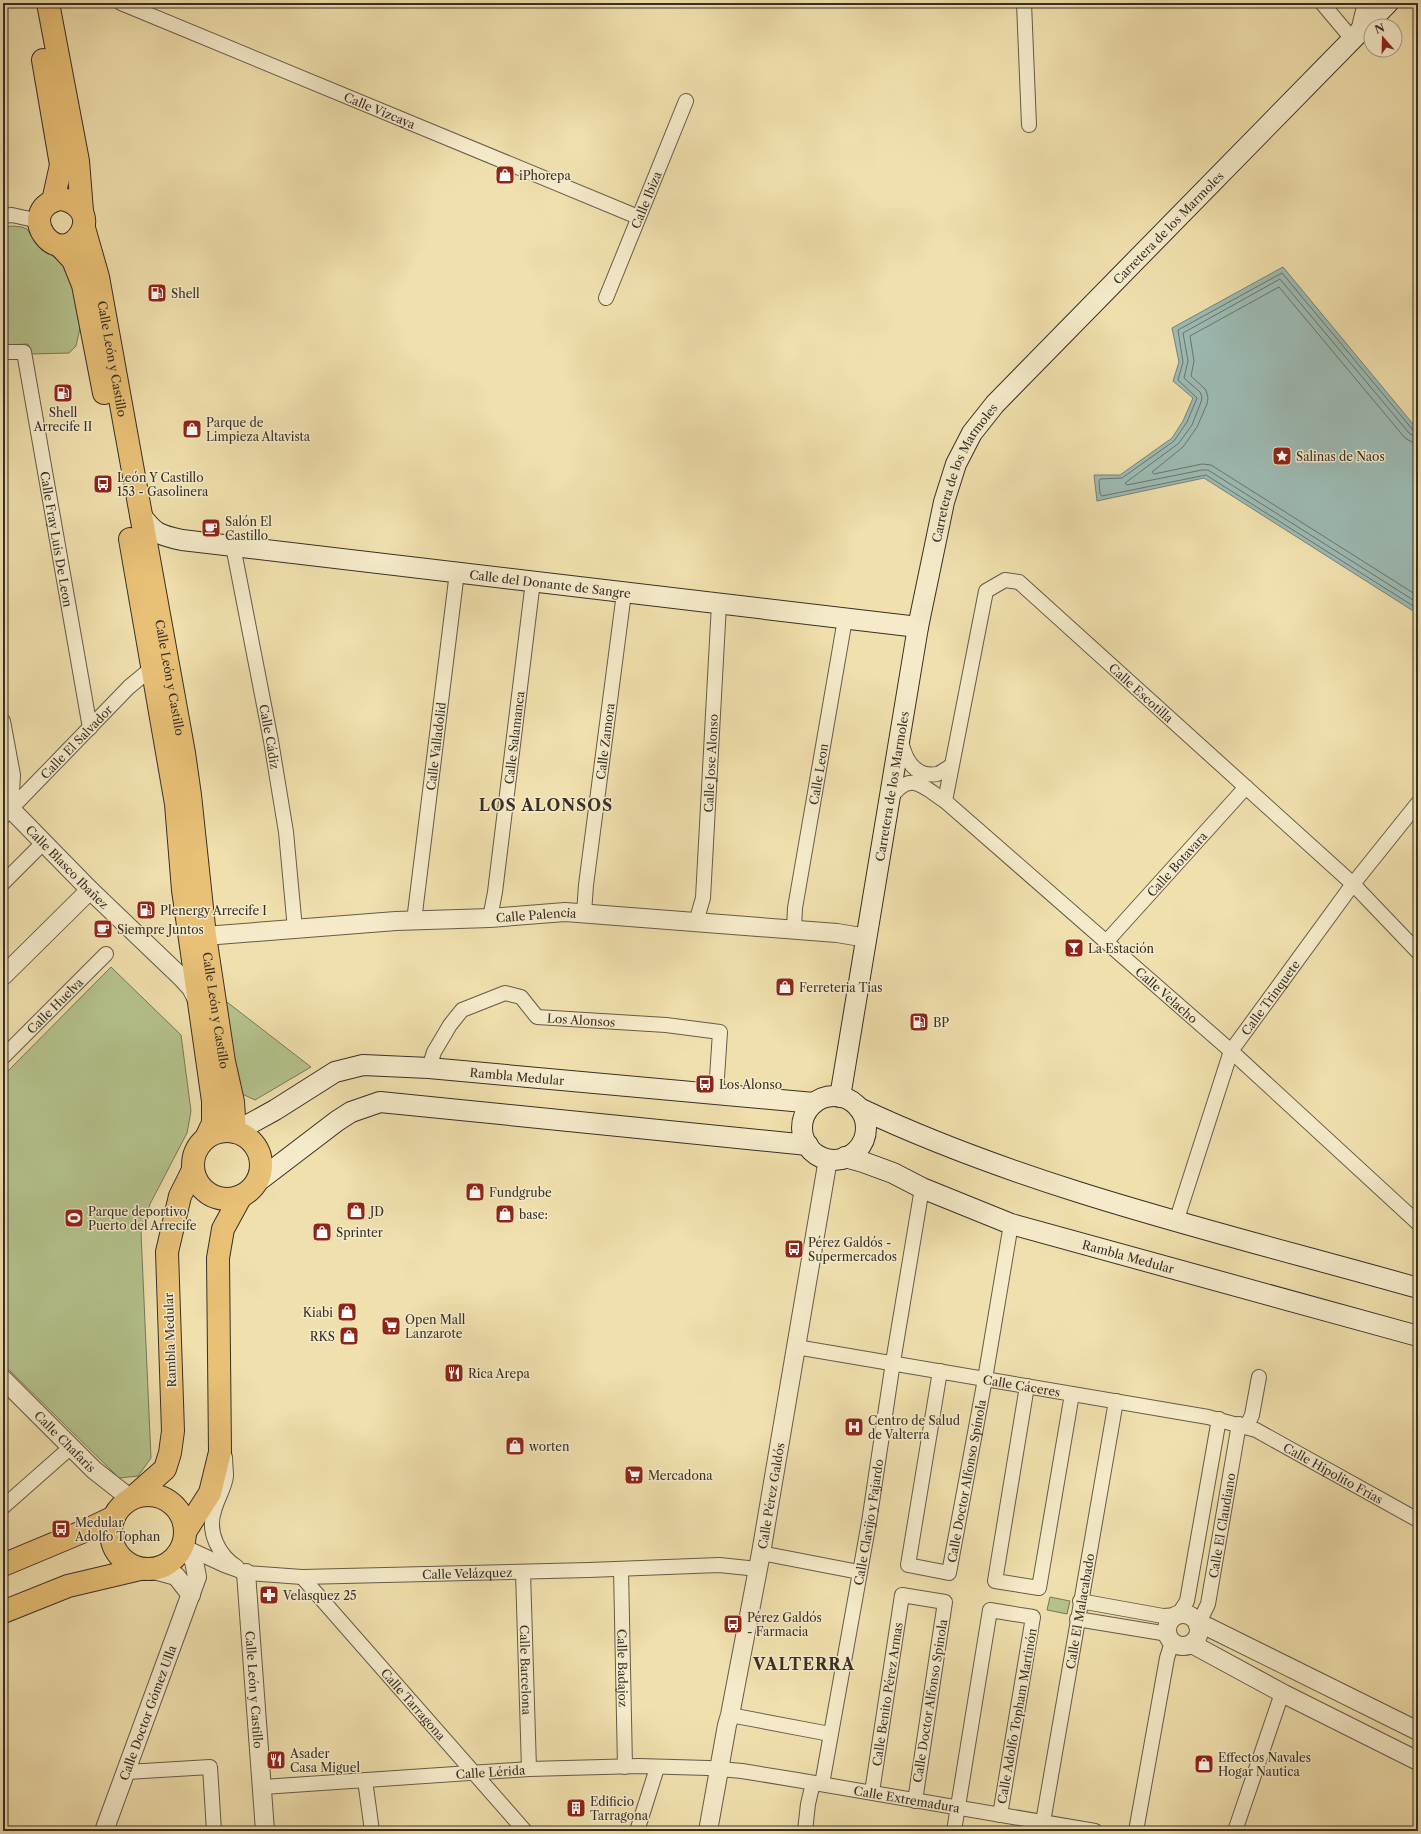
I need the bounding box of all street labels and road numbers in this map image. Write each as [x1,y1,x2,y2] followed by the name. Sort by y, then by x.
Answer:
[342,89,418,132] street label: Calle Vizcaya
[628,168,664,231] street label: Calle Ibiza
[1109,168,1226,287] street label: Carretera de los Marmoles
[95,299,131,418] street label: Calle León y Castillo
[928,400,1000,544] street label: Carretera de los Marmoles
[38,470,76,609] street label: Calle Fray Luis De Leon
[469,567,632,601] street label: Calle del Donante de Sangre
[153,618,188,737] street label: Calle León y Castillo
[1106,660,1177,726] street label: Calle Escotilla
[501,690,527,785] street label: Calle Salamanca
[423,701,448,791] street label: Calle Valladolid
[592,701,617,780] street label: Calle Zamora
[37,702,115,782] street label: Calle El Salvador
[256,703,283,770] street label: Calle Cádiz
[872,710,911,862] street label: Carretera de los Marmoles
[700,713,721,813] street label: Calle Jose Alonso
[805,742,831,806] street label: Calle Leon
[23,822,112,912] street label: Calle Blasco Ibañez
[1143,828,1210,899] street label: Calle Botavara
[495,904,578,925] street label: Calle Palencia
[200,951,233,1070] street label: Calle León y Castillo
[1238,957,1303,1038] street label: Calle Trinquete
[1133,964,1201,1026] street label: Calle Velacho
[24,974,86,1036] street label: Calle Huelva
[547,1010,616,1029] street label: Los Alonsos
[469,1064,565,1088] street label: Rambla Medular
[1081,1236,1176,1276] street label: Rambla Medular
[161,1292,179,1388] street label: Rambla Medular
[982,1371,1062,1399] street label: Calle Cáceres
[944,1398,989,1564] street label: Calle Doctor Alfonso Spínola
[31,1407,99,1475] street label: Calle Chafaris
[1281,1439,1386,1507] street label: Calle Hipolito Frias
[754,1442,787,1550] street label: Calle Pérez Galdós
[850,1458,886,1586] street label: Calle Clavijo y Fajardo
[1205,1472,1238,1579] street label: Calle El Claudiano
[1062,1552,1097,1670] street label: Calle El Malacabado
[422,1564,513,1582] street label: Calle Velázquez
[910,1618,950,1784] street label: Calle Doctor Alfonso Spinola
[869,1621,905,1767] street label: Calle Benito Pérez Armas
[517,1625,535,1716] street label: Calle Barcelona
[994,1627,1040,1805] street label: Calle Adolfo Topham Martinón
[615,1629,631,1707] street label: Calle Badajoz
[243,1630,266,1749] street label: Calle León y Castillo
[116,1642,179,1782] street label: Calle Doctor Gómez Ulla
[378,1665,449,1743] street label: Calle Tarragona
[455,1762,526,1781] street label: Calle Lérida
[853,1782,962,1815] street label: Calle Extremadura

